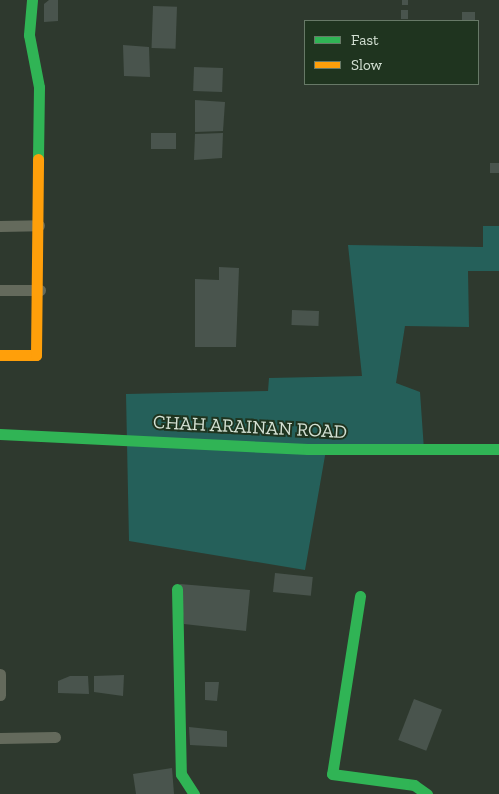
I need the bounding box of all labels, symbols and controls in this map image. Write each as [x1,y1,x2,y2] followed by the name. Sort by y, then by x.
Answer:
[304,20,479,85] legend
[351,31,379,49] text: Fast
[351,56,382,74] text: Slow
[152,411,348,443] street label: CHAH ARAINAN ROAD

